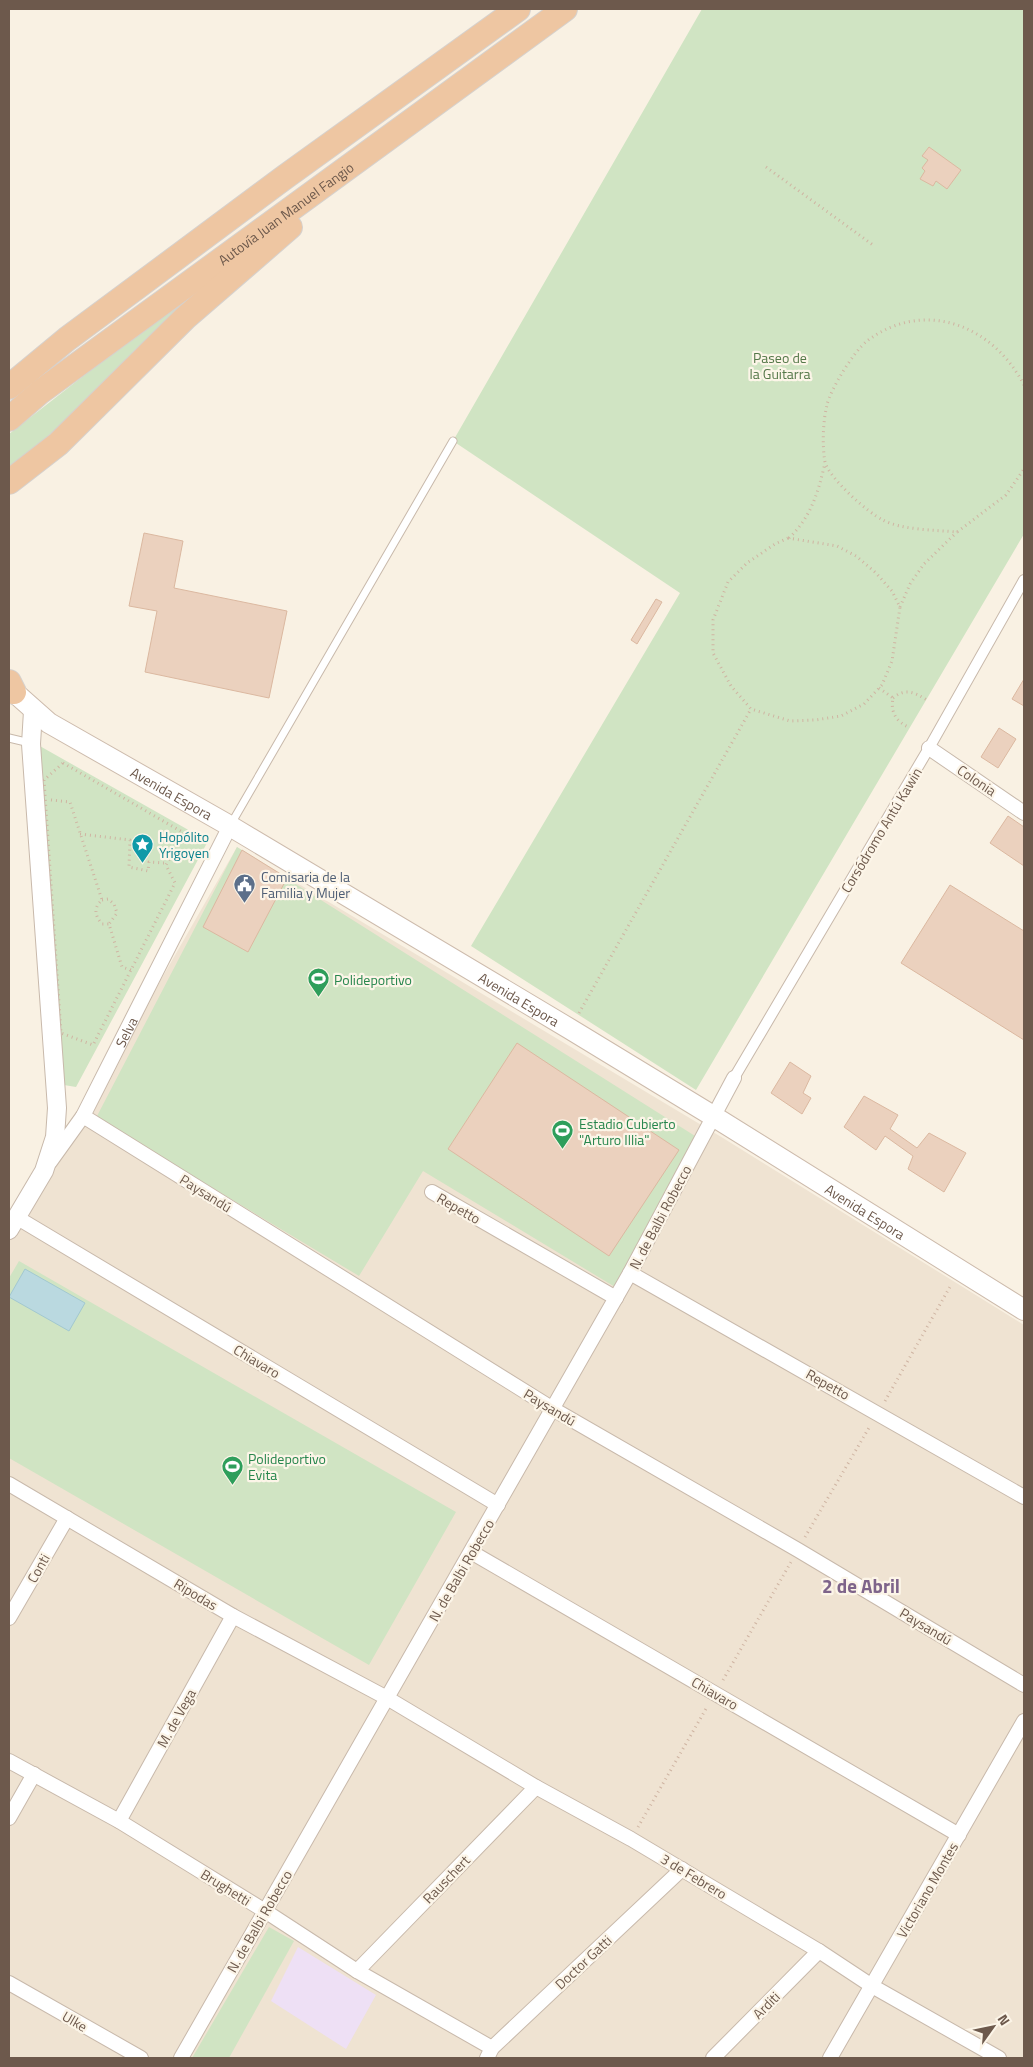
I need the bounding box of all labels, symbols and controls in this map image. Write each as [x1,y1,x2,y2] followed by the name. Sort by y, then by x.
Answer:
[213,156,358,270] street label: Autovía Juan Manuel Fangio
[749,347,811,384] park label: Paseo de la Guitarra
[953,759,1001,801] street label: Colonia
[127,761,216,824] street label: Avenida Espora
[835,763,927,897] street label: Corsódromo Antú Kawin
[159,826,209,863] place label: Hopólito Yrigoyen
[131,832,155,863] place icon: Hopólito Yrigoyen
[261,866,350,903] place label: Comisaria de la Familia y Mujer
[233,872,257,903] public building icon: Comisaria de la Familia y Mujer
[475,966,564,1031] street label: Avenida Espora
[306,967,330,998] sports icon: Polideportivo
[334,969,412,990] place label: Polideportivo
[109,1013,142,1051] street label: Selva
[579,1113,676,1150] place label: Estadio Cubierto "Arturo Illia"
[551,1119,575,1150] sports icon: Estadio Cubierto "Arturo Illia"
[624,1161,696,1273] street label: N. de Balbi Robecco
[176,1169,236,1217] street label: Paysandú
[821,1178,909,1244] street label: Avenida Espora
[433,1187,485,1229] street label: Repetto
[230,1339,284,1383] street label: Chiavaro
[802,1363,854,1405] street label: Repetto
[520,1383,580,1431] street label: Paysandú
[248,1448,326,1485] place label: Polideportivo Evita
[220,1454,244,1485] sports icon: Polideportivo Evita
[423,1515,499,1625] street label: N. de Balbi Robecco
[21,1550,55,1586] street label: Conti
[822,1571,900,1600] district label: 2 de Abril
[170,1573,222,1615] street label: Ripodas
[896,1602,956,1650] street label: Paysandú
[688,1671,742,1715] street label: Chiavaro
[151,1685,201,1751] street label: M. de Vega
[891,1838,963,1942] street label: Victoriano Montes
[657,1848,731,1904] street label: 3 de Febrero
[418,1850,474,1908] street label: Rauschert
[197,1863,255,1911] street label: Brughetti
[221,1866,297,1976] street label: N. de Balbi Robecco
[550,1930,616,1994] street label: Doctor Gatti
[747,1986,785,2024] street label: Arditi
[968,2002,1018,2052] north arrow
[59,2005,91,2037] street label: Ulke
[993,2010,1016,2029] text: N

